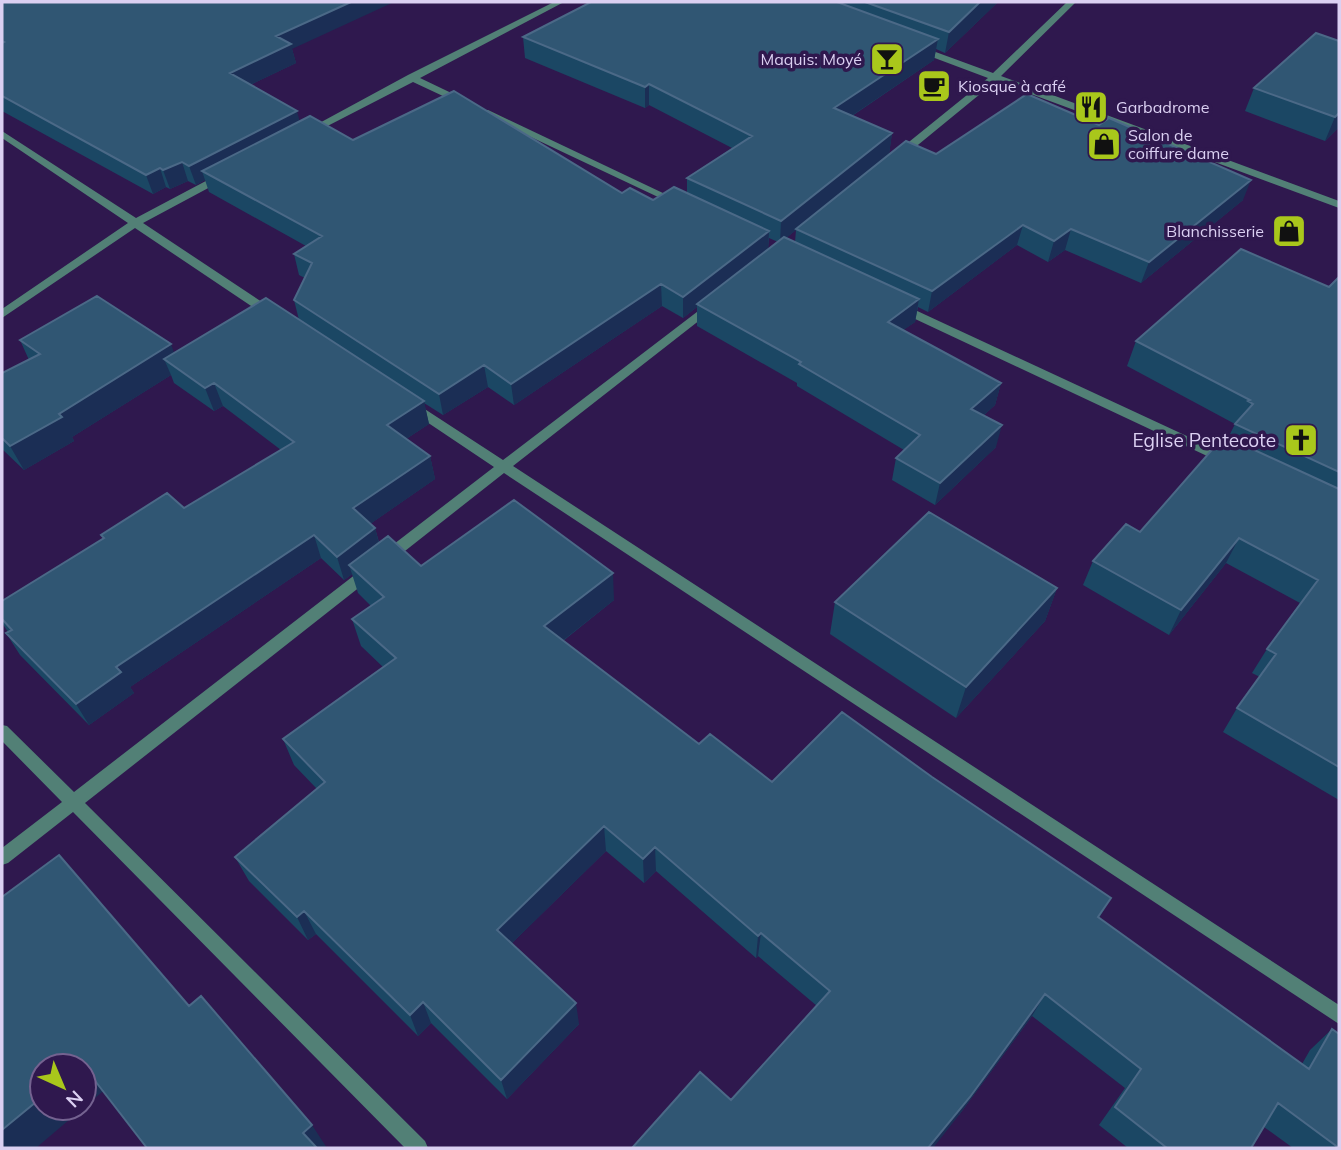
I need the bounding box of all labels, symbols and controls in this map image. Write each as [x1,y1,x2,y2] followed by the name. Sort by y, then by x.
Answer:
[868,40,906,78] bar icon: Maquis: Moyé
[760,49,862,69] place label: Maquis: Moyé
[915,67,953,105] cafe icon: Kiosque à café
[958,76,1066,96] place label: Kiosque à café
[1072,88,1110,126] restaurant icon: Garbadrome
[1116,97,1210,117] place label: Garbadrome
[1085,125,1123,163] shop icon: Salon de coiffure dame
[1128,125,1229,163] place label: Salon de coiffure dame
[1270,212,1308,250] shop icon: Blanchisserie
[1166,221,1264,241] place label: Blanchisserie
[1282,421,1320,459] church icon: Eglise Pentecote
[1133,428,1276,452] place label: Eglise Pentecote
[28,1052,98,1122] north arrow
[61,1086,88,1113] text: N

